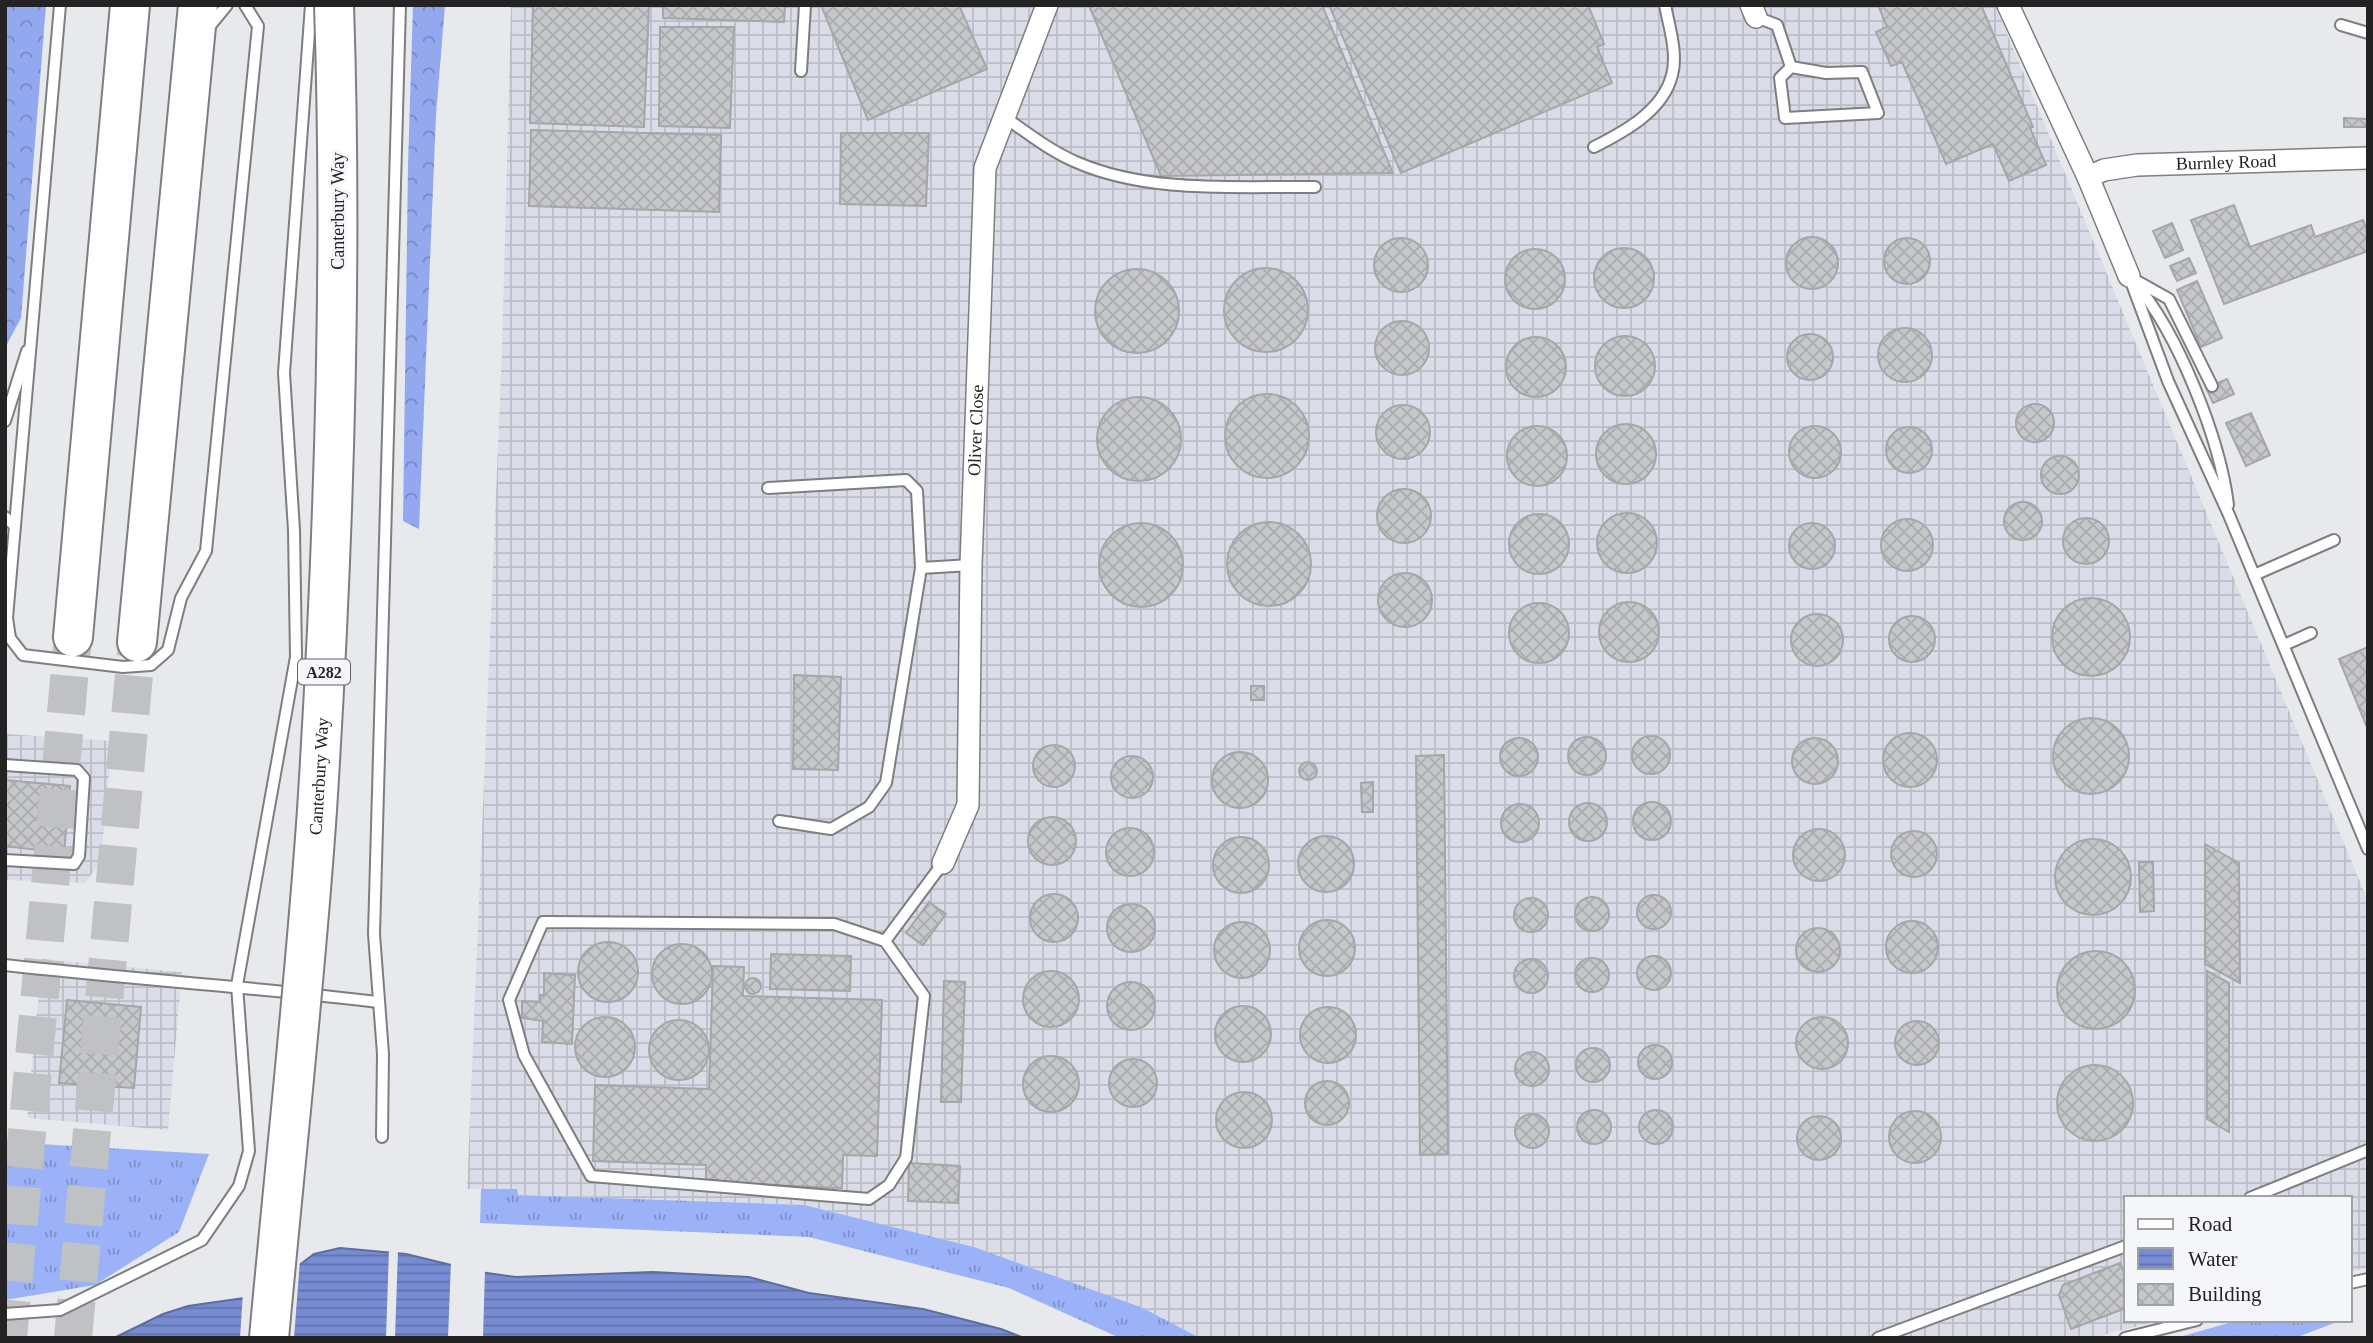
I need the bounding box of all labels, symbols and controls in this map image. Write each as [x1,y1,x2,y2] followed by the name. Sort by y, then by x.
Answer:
[2176,151,2277,174] street label: Burnley Road
[328,152,348,270] street label: Canterbury Way
[964,384,987,476] street label: Oliver Close
[298,660,350,684] road number: A282
[305,717,333,836] street label: Canterbury Way
[2124,1196,2352,1322] legend
[2188,1212,2233,1236] text: Road
[2188,1247,2238,1271] text: Water
[2188,1282,2262,1306] text: Building

